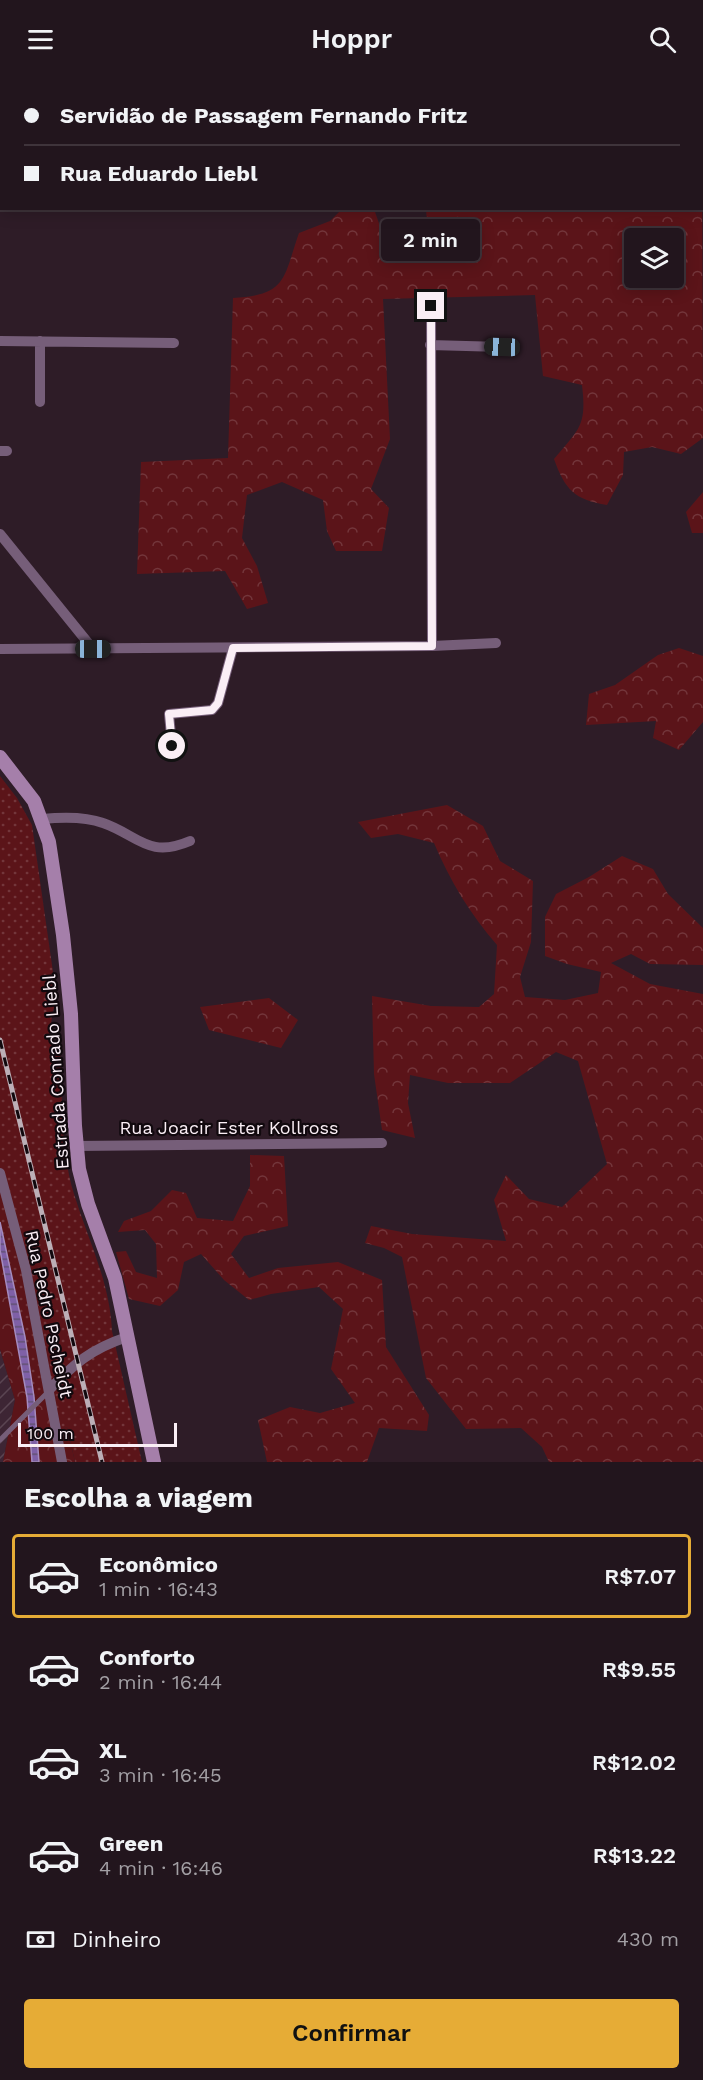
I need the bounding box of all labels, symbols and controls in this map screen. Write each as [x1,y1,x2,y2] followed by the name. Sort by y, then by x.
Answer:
[24,23,57,56] icon: menu
[311,23,392,55] text: Hoppr
[646,23,679,56] icon: search
[60,103,467,128] text: Servidão de Passagem Fernando Fritz
[60,161,257,186] text: Rua Eduardo Liebl
[382,219,480,261] callout: 2 min
[403,228,458,252] text: 2 min
[624,228,684,288] map controls
[624,228,684,288] button: layers
[417,292,444,319] route end
[484,337,520,357] car
[75,640,111,658] car
[158,732,185,759] route start
[38,973,73,1170] street label: Estrada Conrado Liebl
[120,1117,339,1138] street label: Rua Joacir Ester Kollross
[21,1228,78,1400] street label: Rua Pedro Pscheidt
[18,1420,177,1448] scale bar
[27,1424,74,1443] text: 100 m
[24,1482,253,1514] text: Escolha a viagem
[27,1549,81,1603] icon: car
[99,1552,218,1577] text: Econômico
[604,1564,676,1589] text: R$7.07
[99,1577,218,1601] text: 1 min · 16:43
[27,1642,81,1696] icon: car
[99,1645,195,1670] text: Conforto
[602,1657,676,1682] text: R$9.55
[99,1670,222,1694] text: 2 min · 16:44
[27,1735,81,1789] icon: car
[99,1738,127,1763] text: XL
[592,1750,676,1775] text: R$12.02
[99,1763,222,1787] text: 3 min · 16:45
[27,1828,81,1882] icon: car
[99,1831,163,1856] text: Green
[593,1843,676,1868] text: R$13.22
[99,1856,223,1880] text: 4 min · 16:46
[24,1923,57,1956] icon: cash
[72,1927,161,1952] text: Dinheiro
[617,1927,679,1951] text: 430 m
[24,1999,679,2068] button: Confirmar

